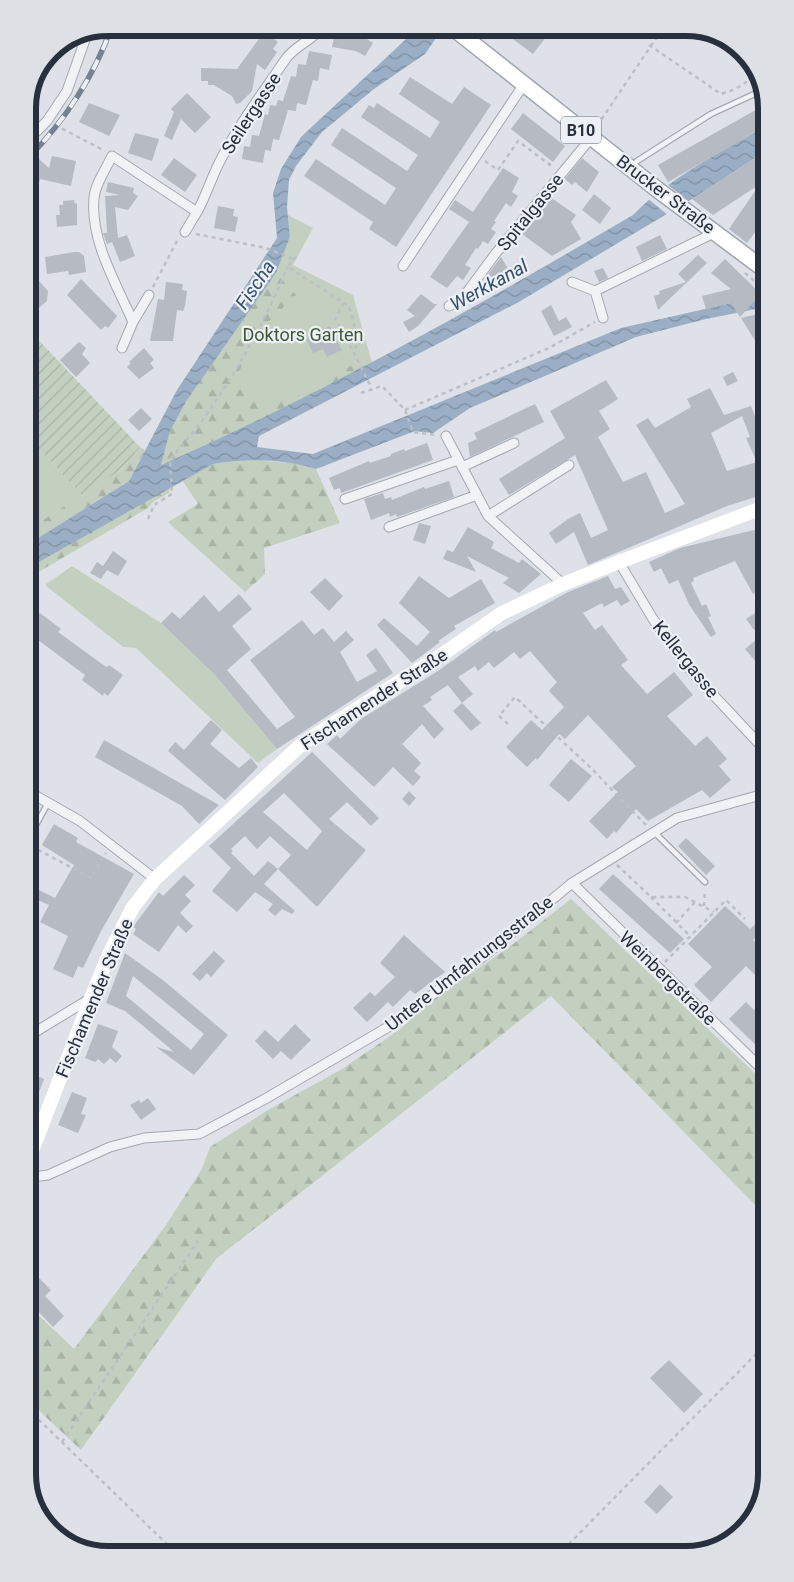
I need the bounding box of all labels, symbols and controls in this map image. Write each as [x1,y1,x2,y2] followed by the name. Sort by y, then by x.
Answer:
[217,68,285,158] street label: Seilergasse
[561,116,601,144] road number: B10
[613,150,719,238] street label: Brucker Straße
[492,169,568,255] street label: Spitalgasse
[446,254,532,316] water label: Werkkanal
[230,256,280,314] water label: Fischa
[243,324,364,345] park label: Doktors Garten
[649,616,723,702] street label: Kellergasse
[297,644,451,754] street label: Fischamender Straße
[381,891,557,1035] street label: Untere Umfahrungsstraße
[51,915,137,1081] street label: Fischamender Straße
[615,927,721,1029] street label: Weinbergstraße

